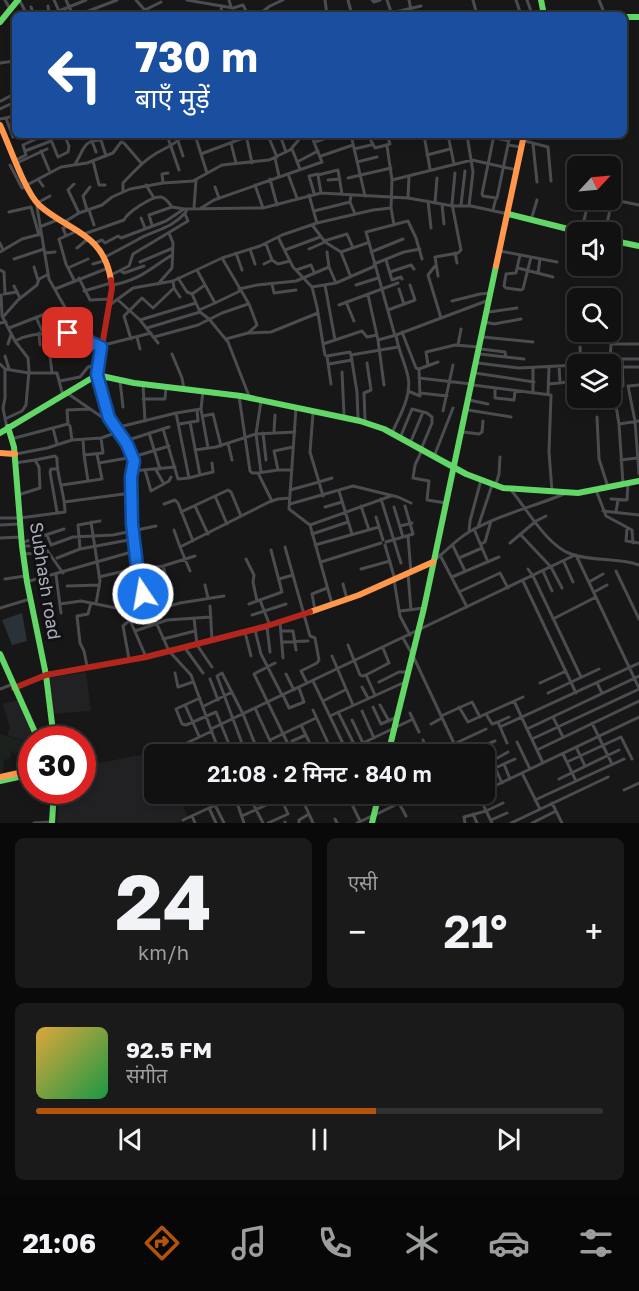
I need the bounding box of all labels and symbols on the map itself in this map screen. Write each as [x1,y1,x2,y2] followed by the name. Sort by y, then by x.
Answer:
[567,156,621,210] north arrow
[42,307,93,358] pin
[26,520,66,641] street label: Subhash road
[111,562,175,626] position arrow
[18,726,96,804] speed limit sign: 30

